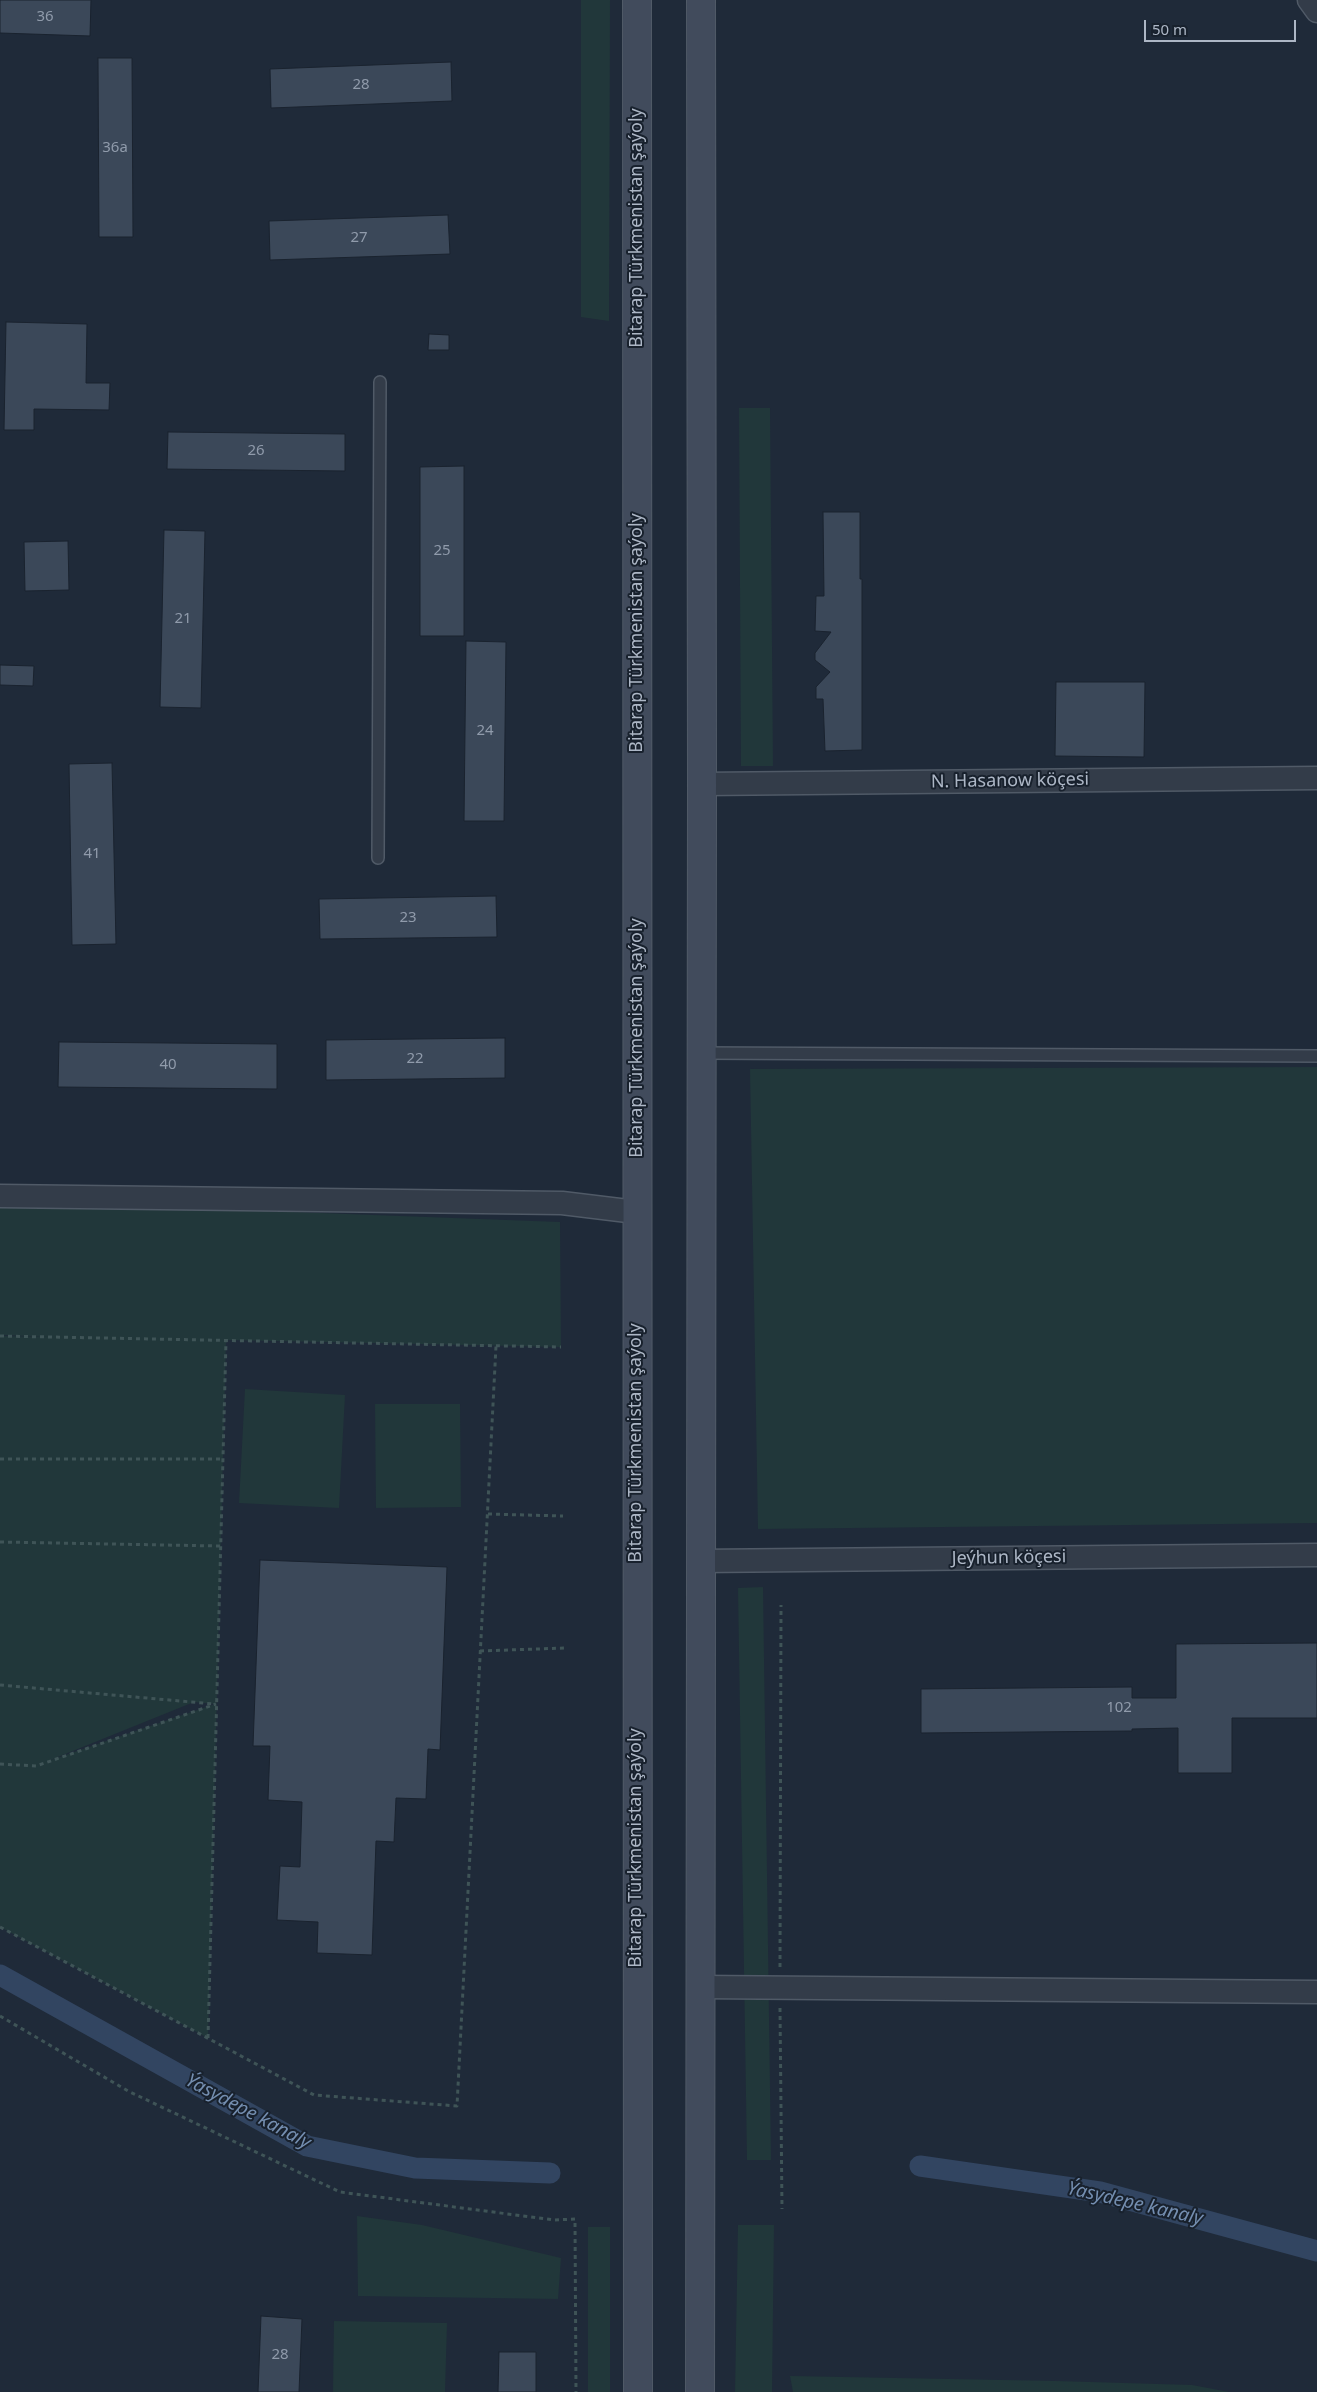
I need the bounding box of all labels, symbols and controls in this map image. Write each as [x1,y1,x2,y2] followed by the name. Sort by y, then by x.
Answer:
[36,8,54,26] house number: 36
[1147,10,1300,42] scale bar
[1152,19,1187,39] text: 50 m
[352,76,370,94] house number: 28
[626,108,648,348] street label: Bitarap Türkmenistan şaýoly
[102,139,128,157] house number: 36а
[350,229,368,247] house number: 27
[247,442,265,460] house number: 26
[626,513,648,753] street label: Bitarap Türkmenistan şaýoly
[433,542,451,560] house number: 25
[174,610,192,628] house number: 21
[476,722,494,740] house number: 24
[931,769,1089,793] street label: N. Hasanow köçesi
[83,845,101,863] house number: 41
[399,909,417,927] house number: 23
[626,918,648,1158] street label: Bitarap Türkmenistan şaýoly
[406,1050,424,1068] house number: 22
[159,1056,177,1074] house number: 40
[625,1323,647,1563] street label: Bitarap Türkmenistan şaýoly
[952,1546,1066,1570] street label: Jeýhun köçesi
[1106,1699,1132,1717] house number: 102
[625,1728,647,1968] street label: Bitarap Türkmenistan şaýoly
[182,2069,314,2155] water label: Ýasydepe kanaly
[1065,2177,1205,2231] water label: Ýasydepe kanaly
[271,2346,289,2364] house number: 28

